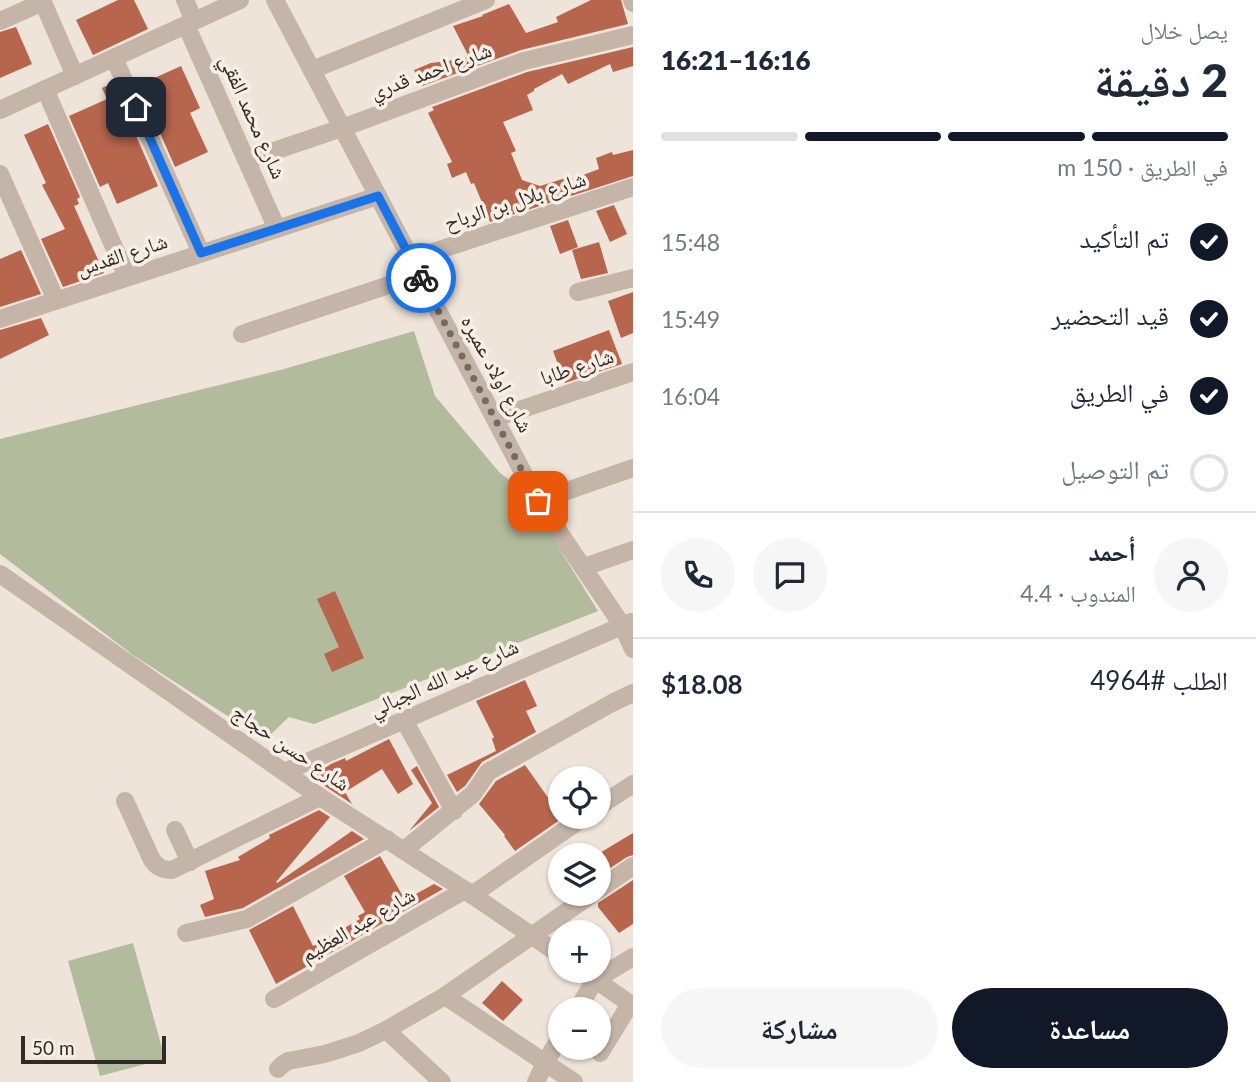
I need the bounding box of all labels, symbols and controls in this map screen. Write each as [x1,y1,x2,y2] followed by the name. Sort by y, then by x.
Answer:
[1140,16,1228,44] text: يصل خلال
[366,36,496,108] street label: شارع احمد قدري
[661,44,811,76] text: 16:16–16:21
[211,51,293,184] street label: شارع محمد الفقي
[1094,52,1228,107] text: 2 دقيقة
[106,77,166,137] pin
[117,88,155,126] icon: home
[1057,153,1228,181] text: في الطريق · 150 m
[440,165,589,236] street label: شارع بلال بن الرباح
[1080,222,1169,254] text: تم التأكيد
[1190,223,1228,261] icon: check
[73,227,171,282] street label: شارع القدس
[661,228,720,256] text: 15:48
[386,243,456,313] courier
[402,259,440,297] icon: bike
[1051,299,1169,331] text: قيد التحضير
[1190,300,1228,338] icon: check
[661,305,720,333] text: 15:49
[455,310,540,437] street label: شارع اولاد عميره
[537,342,617,391] street label: شارع طابا
[1069,376,1169,408] text: في الطريق
[1190,377,1228,415] icon: check
[661,382,720,410] text: 16:04
[1061,453,1169,485] text: تم التوصيل
[508,471,568,531] pin
[519,482,557,520] icon: bag
[1088,535,1136,567] text: أحمد
[661,538,735,612] button: phone
[753,538,827,612] button: chat
[1154,538,1228,612] button: person
[1020,579,1136,607] text: المندوب · 4.4
[365,633,524,726] street label: شارع عبد الله الجبالي
[1090,664,1228,696] text: الطلب #4964
[661,668,743,700] text: $18.08
[227,698,355,797] street label: شارع حسن حجاج
[548,766,611,1060] map controls
[548,766,611,829] button: locate
[548,843,611,906] button: layers
[296,881,420,969] street label: شارع عبد العظيم
[548,920,611,983] button: +
[661,988,938,1068] button: مشاركة
[952,988,1228,1068] button: مساعدة
[548,997,611,1060] button: −
[21,1033,166,1065] scale bar
[32,1036,75,1059] text: 50 m

